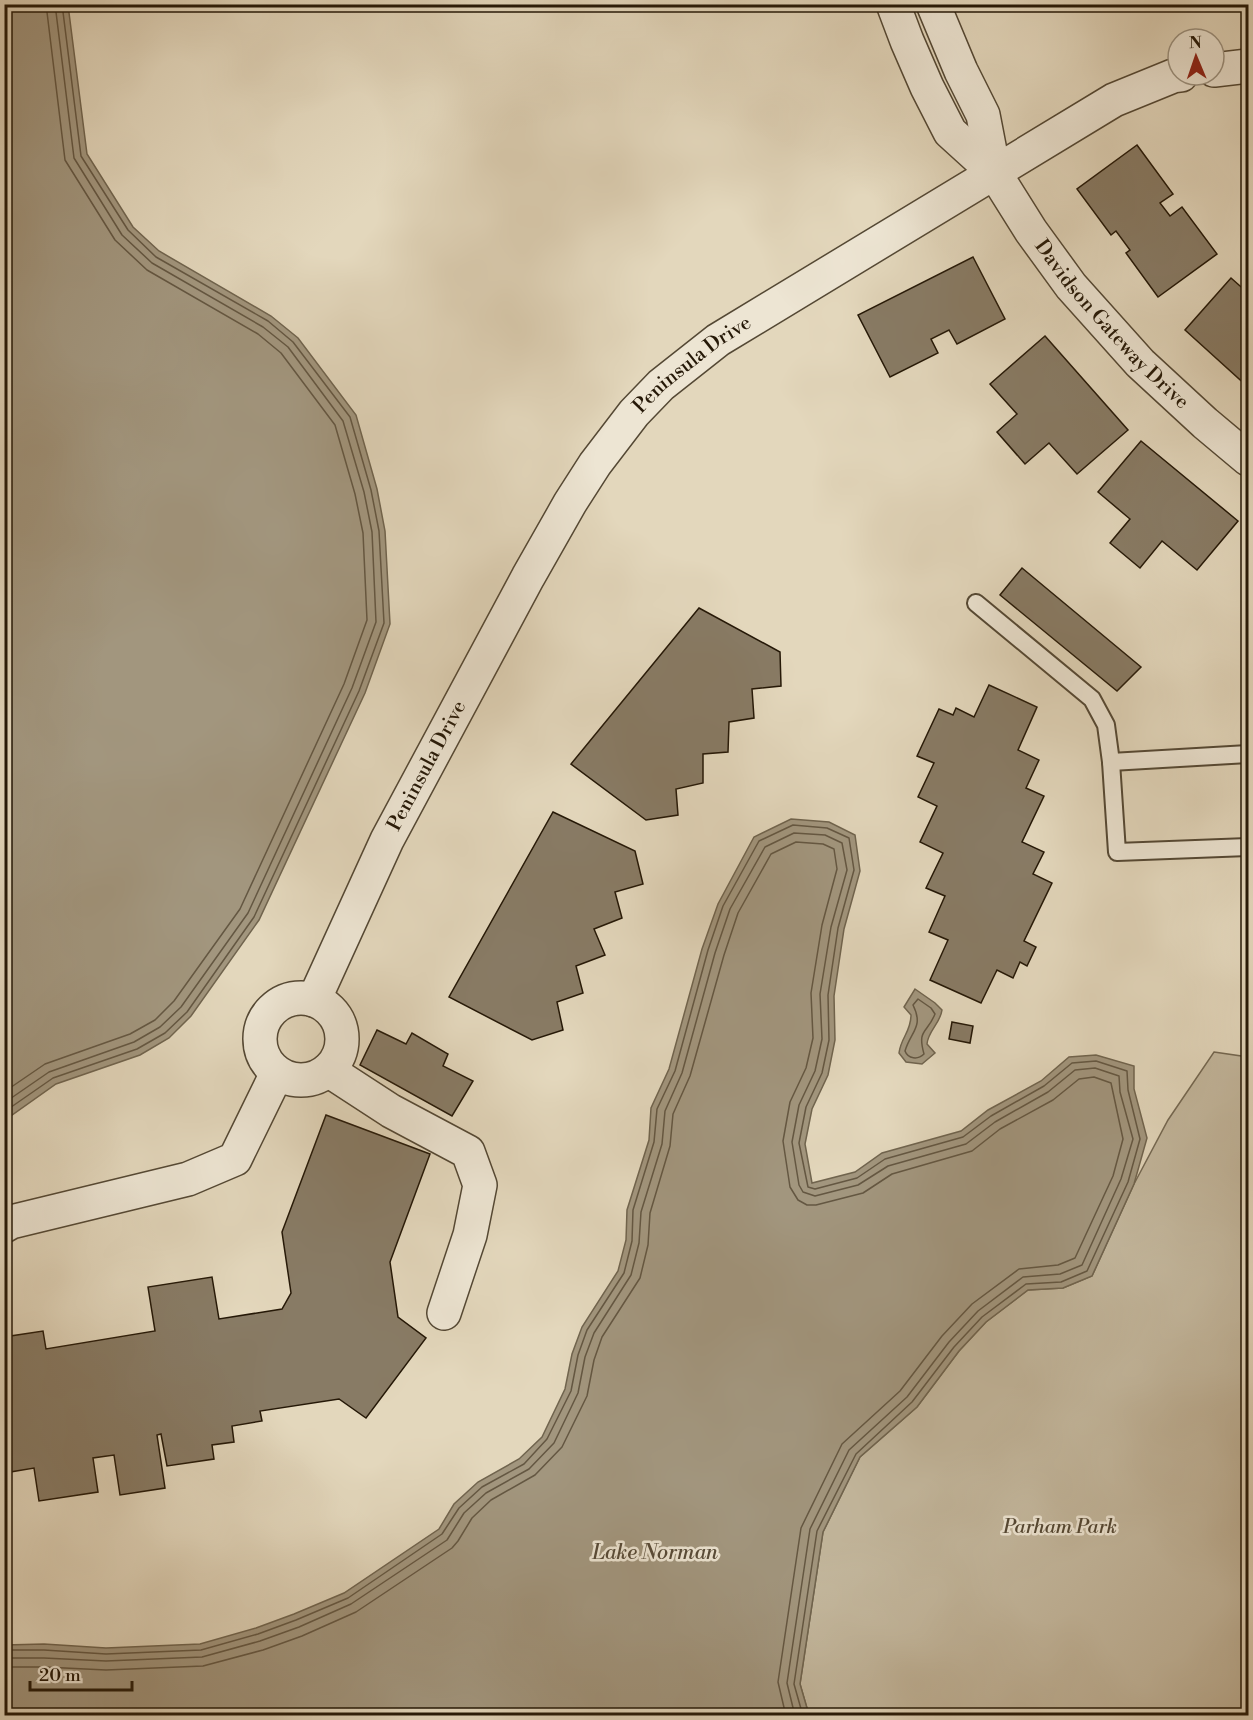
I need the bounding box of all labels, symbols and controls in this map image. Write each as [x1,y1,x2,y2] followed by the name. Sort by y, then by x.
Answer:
[1166,27,1226,87] north arrow
[1189,33,1203,53] text: N
[1029,235,1194,414] street label: Davidson Gateway Drive
[628,310,756,419] street label: Peninsula Drive
[382,696,472,835] street label: Peninsula Drive
[1002,1515,1117,1540] park label: Parham Park
[591,1540,718,1566] water label: Lake Norman
[30,1654,132,1692] scale bar
[39,1664,81,1687] text: 20 m

